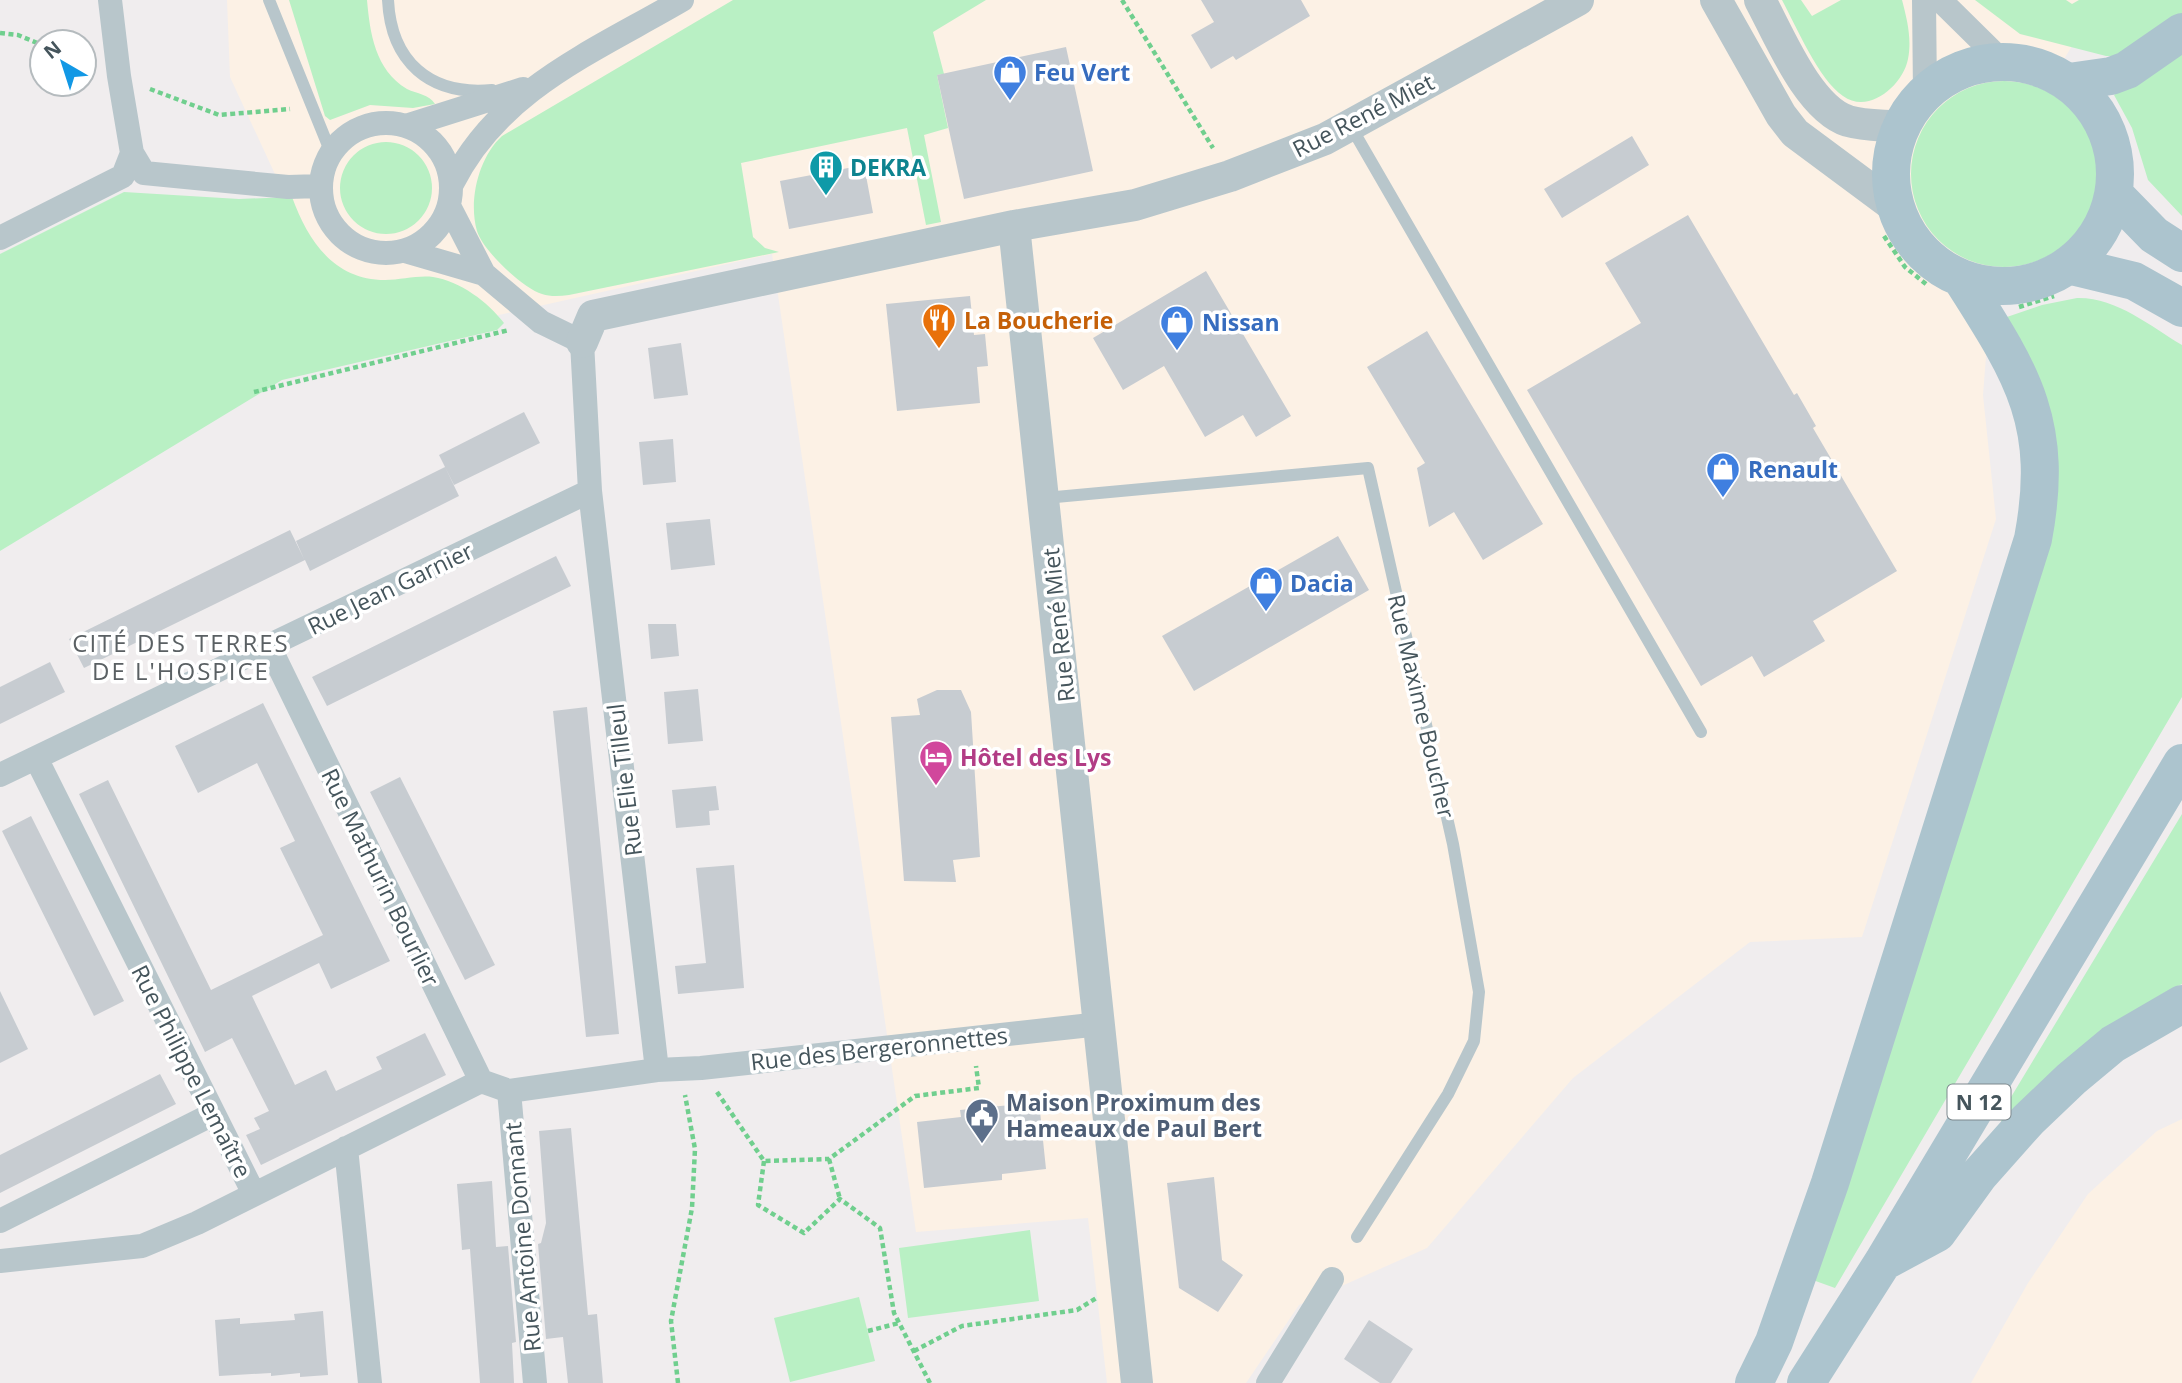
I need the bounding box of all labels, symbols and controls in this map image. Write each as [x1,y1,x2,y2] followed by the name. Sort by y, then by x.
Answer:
[28,28,98,98] north arrow
[38,35,66,65] text: N
[991,53,1029,102] shop icon: Feu Vert
[1034,56,1130,88] place label: Feu Vert
[1287,66,1439,164] street label: Rue René Miet
[807,148,845,197] building icon: DEKRA
[850,151,926,183] place label: DEKRA
[920,301,958,350] restaurant icon: La Boucherie
[1158,303,1196,352] shop icon: Nissan
[964,304,1113,336] place label: La Boucherie
[1202,306,1280,338] place label: Nissan
[1704,450,1742,499] shop icon: Renault
[1748,453,1838,485] place label: Renault
[302,534,479,642] street label: Rue Jean Garnier
[1034,546,1082,704] street label: Rue René Miet
[1247,564,1285,613] shop icon: Dacia
[1290,567,1354,599] place label: Dacia
[1381,591,1463,822] street label: Rue Maxime Boucher
[72,626,290,687] district label: CITÉ DES TERRES DE L'HOSPICE
[599,702,649,858] street label: Rue Elie Tilleul
[917,738,955,787] hotel icon: Hôtel des Lys
[960,741,1111,773] place label: Hôtel des Lys
[314,763,448,992] street label: Rue Mathurin Bourlier
[124,959,260,1183] street label: Rue Philippe Lemaître
[749,1019,1009,1077] street label: Rue des Bergeronnettes
[1948,1084,2010,1120] road number: N 12
[1006,1086,1262,1144] place label: Maison Proximum des Hameaux de Paul Bert
[963,1096,1001,1145] public building icon: Maison Proximum des Hameaux de Paul Bert
[496,1121,548,1353] street label: Rue Antoine Donnant

